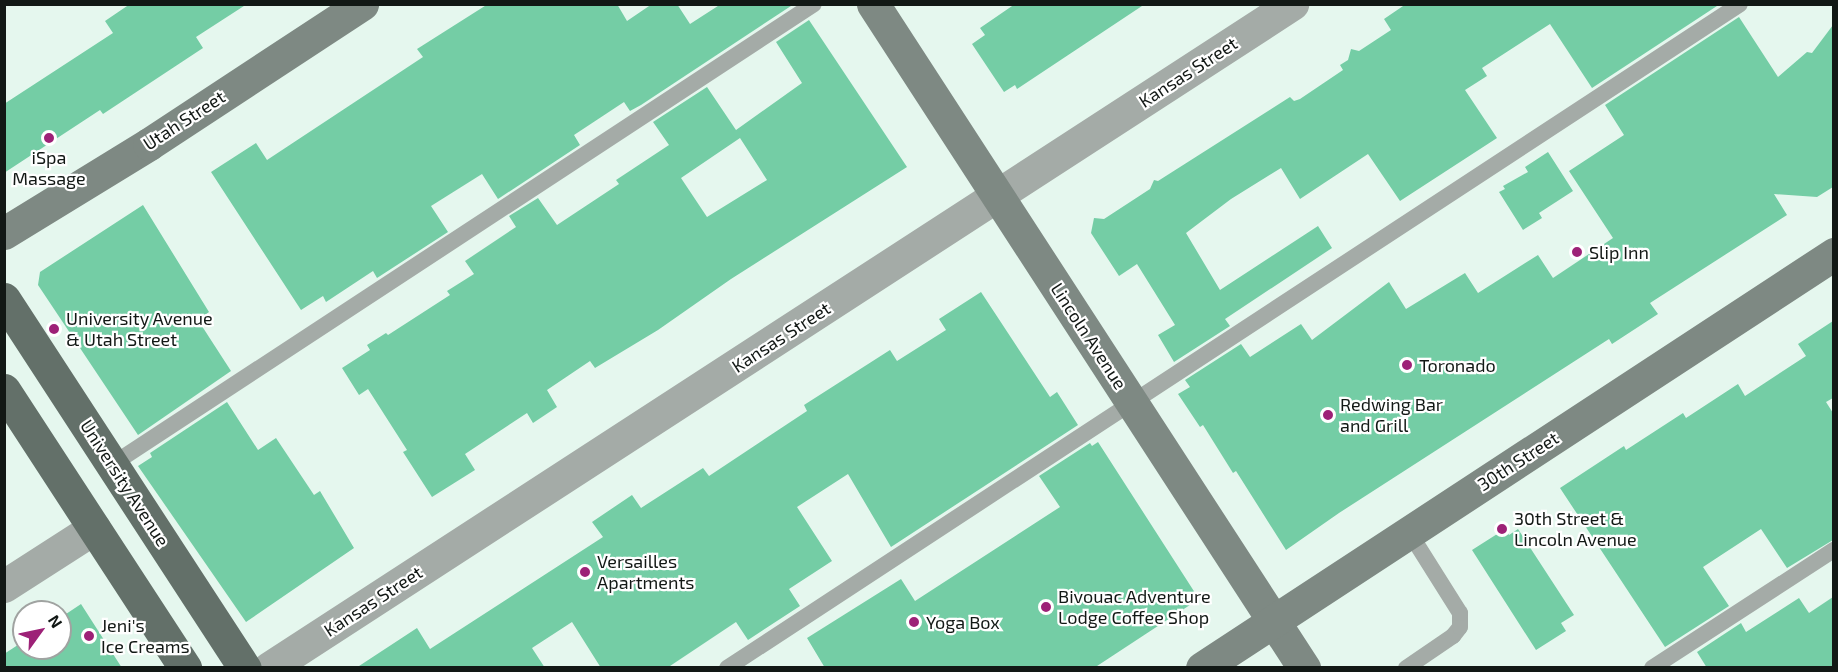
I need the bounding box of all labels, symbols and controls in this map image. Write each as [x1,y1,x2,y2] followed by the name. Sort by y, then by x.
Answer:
[1135,32,1241,112] street label: Kansas Street
[139,86,229,154] street label: Utah Street
[42,131,56,145] marker: iSpa Massage
[12,147,86,190] place label: iSpa Massage
[1589,241,1649,263] place label: Slip Inn
[1570,245,1584,259] marker: Slip Inn
[1046,278,1132,394] street label: Lincoln Avenue
[728,297,834,377] street label: Kansas Street
[66,308,214,350] place label: University Avenue & Utah Street
[47,322,61,336] marker: University Avenue & Utah Street
[1419,354,1496,376] place label: Toronado
[1400,358,1414,372] marker: Toronado
[1340,394,1443,436] place label: Redwing Bar and Grill
[1321,408,1335,422] marker: Redwing Bar and Grill
[76,415,174,551] street label: University Avenue
[1473,427,1563,495] street label: 30th Street
[1514,508,1637,550] place label: 30th Street & Lincoln Avenue
[1495,522,1509,536] marker: 30th Street & Lincoln Avenue
[597,551,694,594] place label: Versailles Apartments
[320,561,426,641] street label: Kansas Street
[578,565,592,579] marker: Versailles Apartments
[1058,586,1211,628] place label: Bivouac Adventure Lodge Coffee Shop
[12,600,72,660] north arrow
[1039,600,1053,614] marker: Bivouac Adventure Lodge Coffee Shop
[45,611,67,631] text: N
[926,611,1000,633] place label: Yoga Box
[101,615,190,658] place label: Jeni's Ice Creams
[907,615,921,629] marker: Yoga Box
[82,629,96,643] marker: Jeni's Ice Creams

